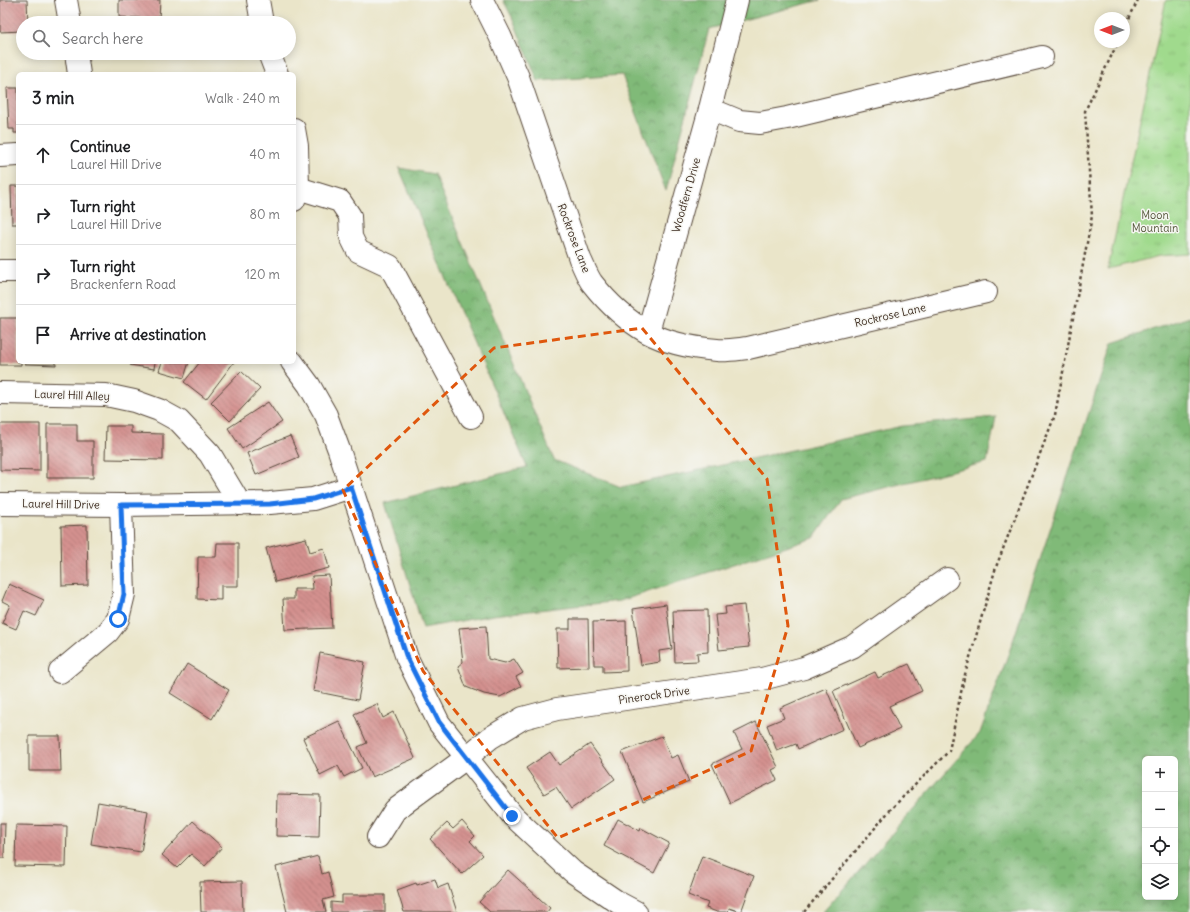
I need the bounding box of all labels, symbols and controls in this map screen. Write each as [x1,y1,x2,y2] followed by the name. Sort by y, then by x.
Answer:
[1094,12,1130,48] north arrow
[16,16,296,60] search box
[30,27,52,49] icon: search
[62,29,143,48] text: Search here
[32,87,74,109] text: 3 min
[205,90,280,107] text: Walk · 240 m
[70,137,131,156] text: Continue
[32,144,54,166] icon: ahead
[249,146,280,163] text: 40 m
[70,156,162,173] text: Laurel Hill Drive
[669,156,703,234] street label: Woodfern Drive
[70,197,135,216] text: Turn right
[554,201,594,275] street label: Rockrose Lane
[32,204,54,226] icon: right
[249,206,280,223] text: 80 m
[1132,208,1178,235] park label: Moon Mountain
[70,216,162,233] text: Laurel Hill Drive
[70,257,135,276] text: Turn right
[32,264,54,286] icon: right
[245,266,280,283] text: 120 m
[70,276,176,293] text: Brackenfern Road
[853,300,927,330] street label: Rockrose Lane
[32,324,54,346] icon: arrive
[70,325,206,344] text: Arrive at destination
[34,387,110,403] street label: Laurel Hill Alley
[22,496,100,512] street label: Laurel Hill Drive
[109,610,127,628] route start
[617,683,691,707] street label: Pinerock Drive
[1142,756,1178,900] map controls
[1142,756,1178,792] button: +
[1142,792,1178,828] button: −
[503,807,521,825] route end
[1142,828,1178,864] button: locate
[1142,864,1178,900] button: layers

